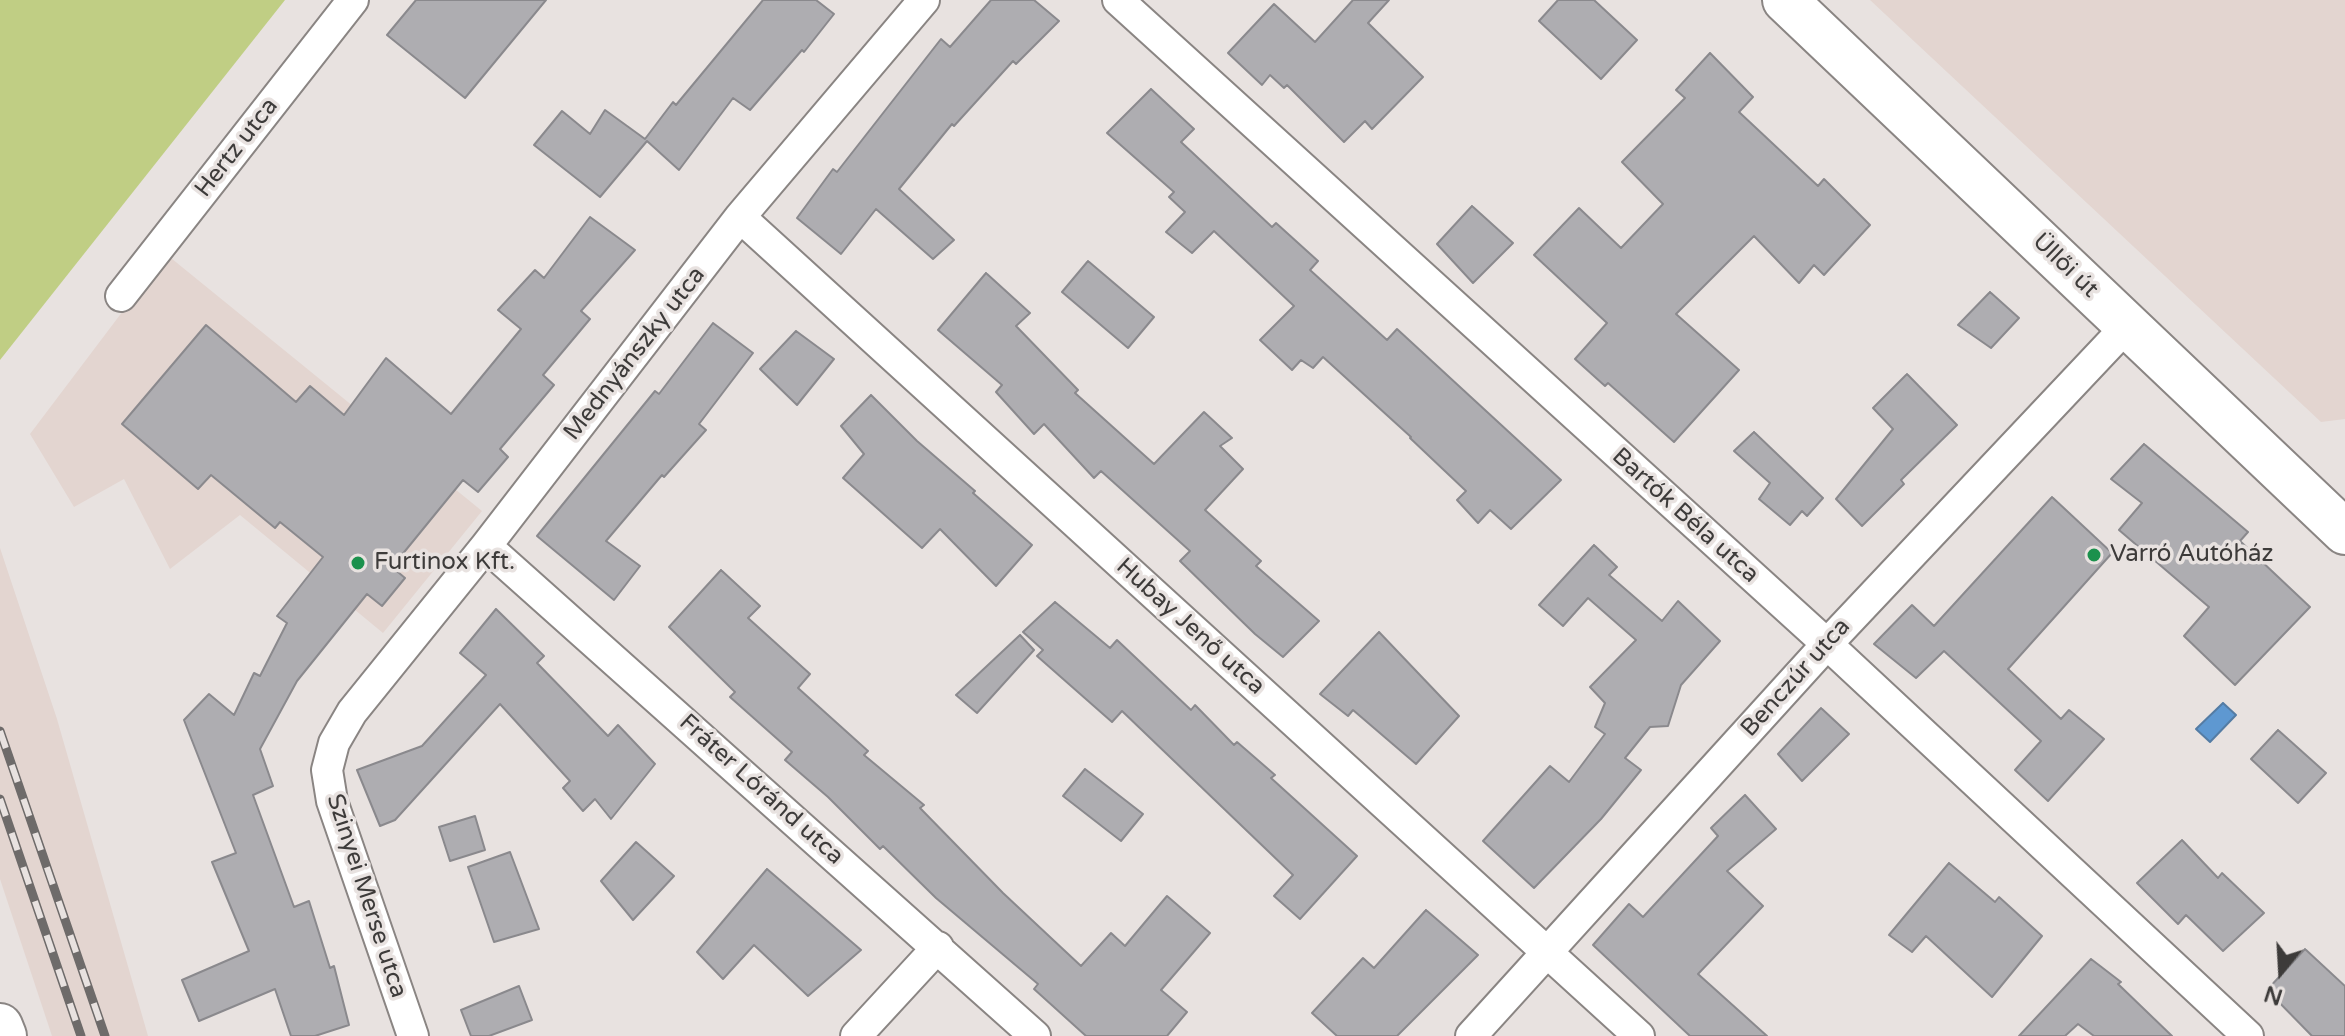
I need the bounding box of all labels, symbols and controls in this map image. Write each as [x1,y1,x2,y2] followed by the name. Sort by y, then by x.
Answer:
[189,93,285,203] street label: Hertz utca
[2026,228,2104,304] street label: Üllői út
[558,261,712,447] street label: Mednyánszky utca
[1606,442,1764,590] street label: Bartók Béla utca
[2110,541,2274,569] place label: Varró Autóház
[2085,546,2103,564] marker: Varró Autóház
[374,549,515,577] place label: Furtinox Kft.
[1110,553,1270,701] street label: Hubay Jenő utca
[349,554,367,572] marker: Furtinox Kft.
[1735,613,1857,743] street label: Benczúr utca
[673,709,849,871] street label: Fráter Lóránd utca
[319,791,413,1001] street label: Szinyei Merse utca
[2241,932,2321,1012] north arrow
[2261,980,2286,1010] text: N

